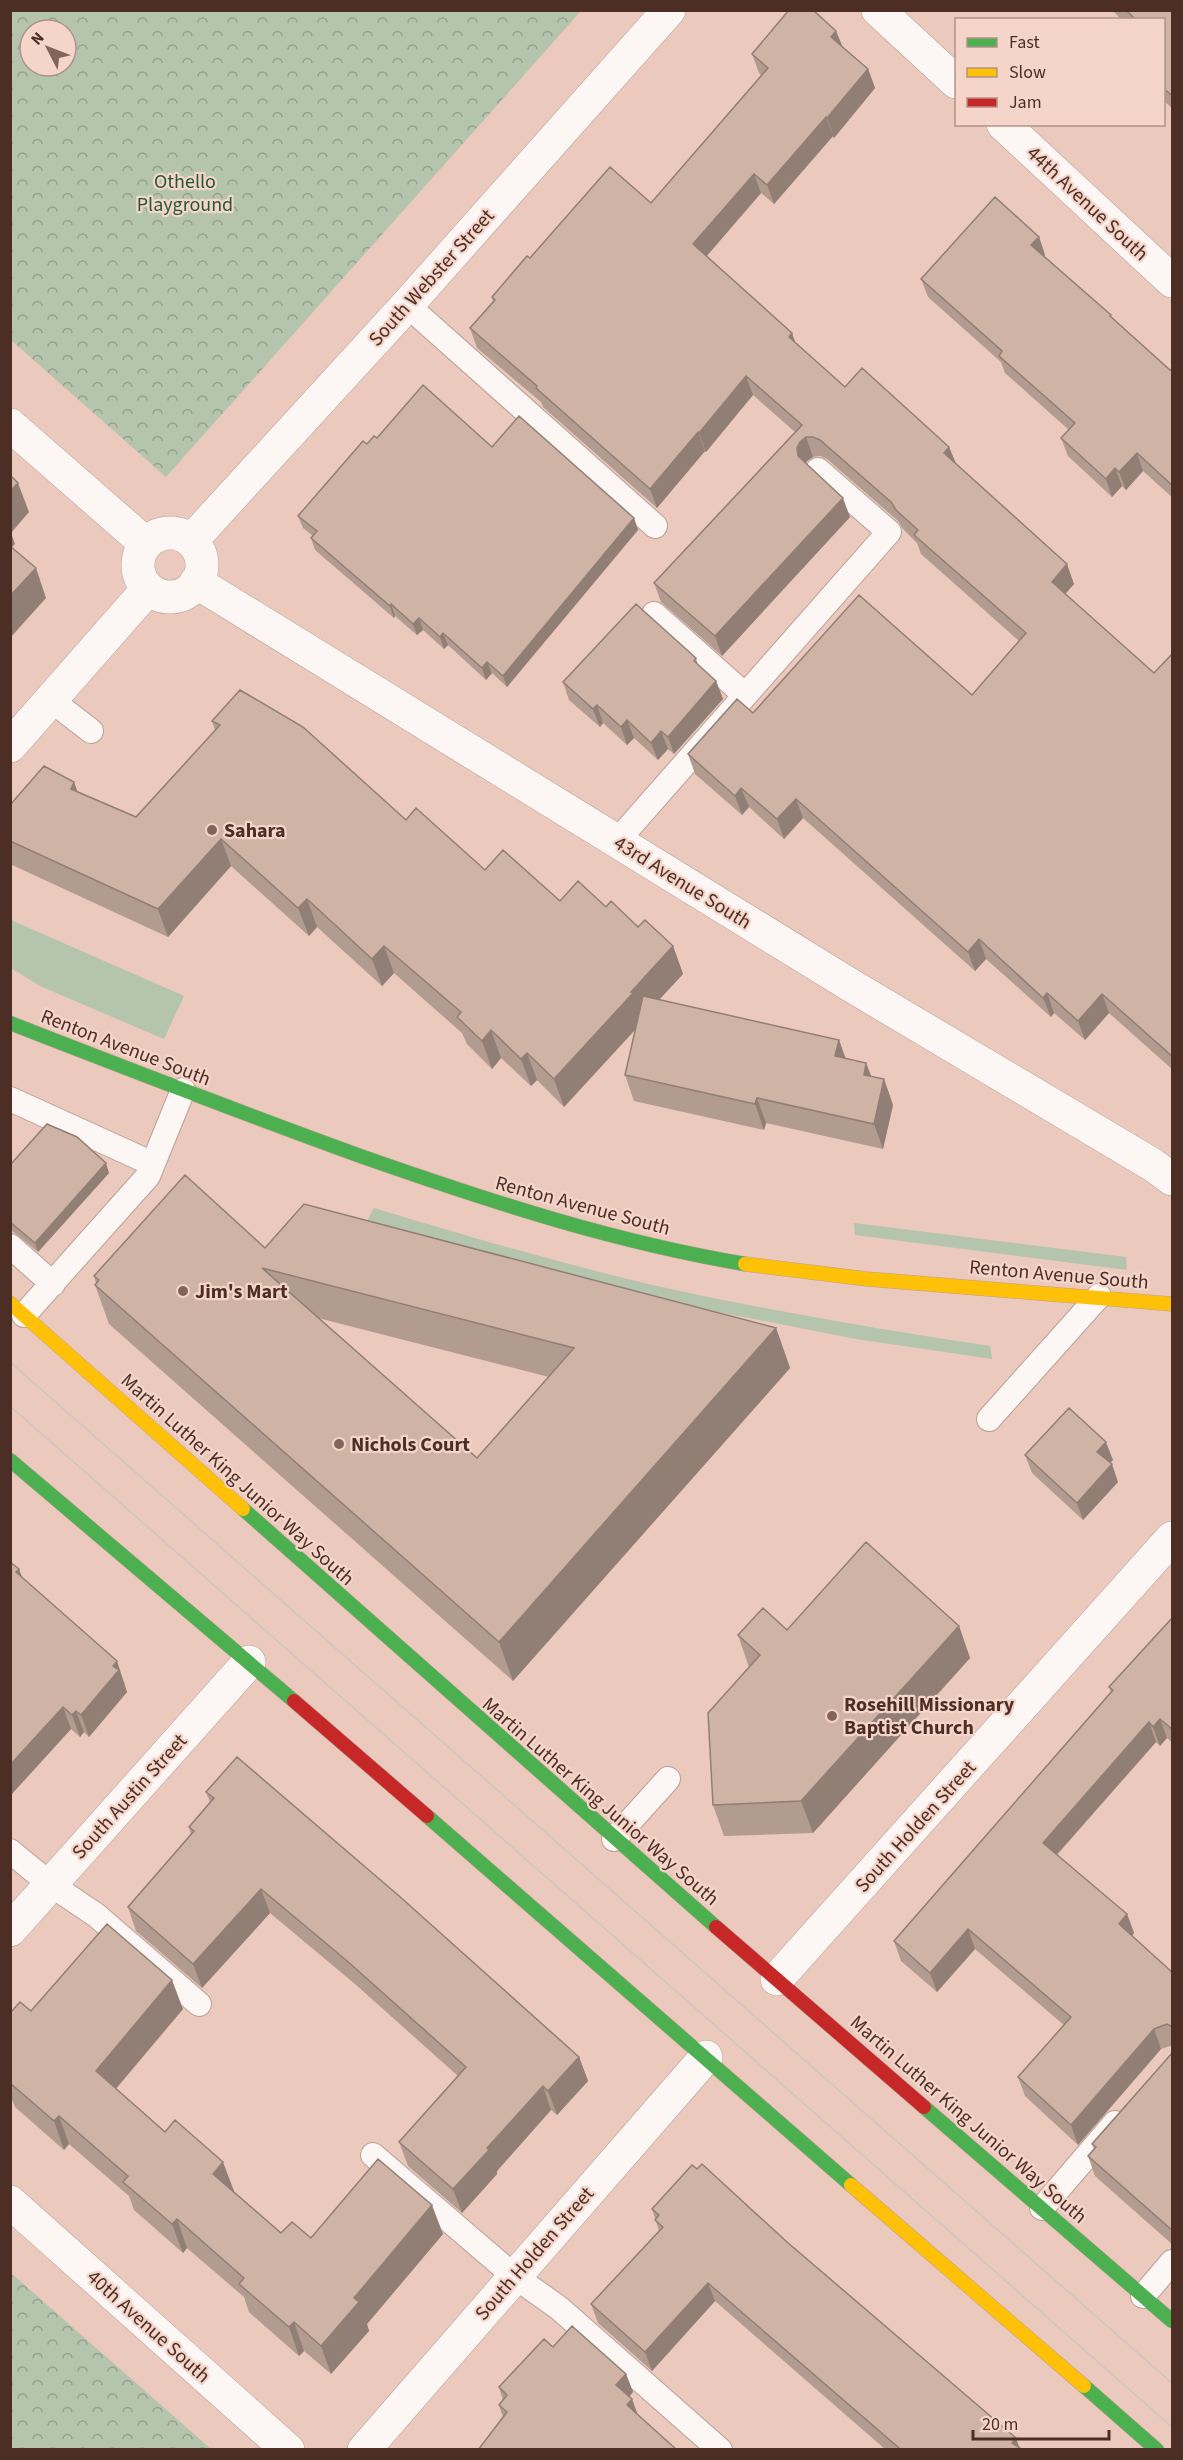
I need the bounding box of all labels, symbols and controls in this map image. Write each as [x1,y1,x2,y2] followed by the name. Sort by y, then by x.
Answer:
[18,18,78,78] north arrow
[955,18,1165,126] legend
[26,27,49,50] text: N
[1009,30,1040,55] text: Fast
[1009,60,1046,85] text: Slow
[1009,90,1042,115] text: Jam
[1020,140,1154,268] street label: 44th Avenue South
[137,168,233,219] park label: Othello Playground
[362,203,501,352] street label: South Webster Street
[224,817,286,845] place label: Sahara
[205,823,219,837] marker: Sahara
[608,829,757,936] street label: 43rd Avenue South
[37,1003,215,1093] street label: Renton Avenue South
[492,1169,673,1243] street label: Renton Avenue South
[968,1253,1150,1297] street label: Renton Avenue South
[195,1278,288,1306] place label: Jim's Mart
[176,1284,190,1298] marker: Jim's Mart
[114,1367,360,1592] street label: Martin Luther King Junior Way South
[351,1431,470,1459] place label: Nichols Court
[332,1437,346,1451] marker: Nichols Court
[476,1691,725,1913] street label: Martin Luther King Junior Way South
[844,1691,1015,1742] place label: Rosehill Missionary Baptist Church
[825,1709,839,1723] marker: Rosehill Missionary Baptist Church
[66,1728,194,1866] street label: South Austin Street
[849,1754,983,1899] street label: South Holden Street
[844,2009,1093,2231] street label: Martin Luther King Junior Way South
[469,2180,601,2327] street label: South Holden Street
[81,2264,216,2390] street label: 40th Avenue South
[973,2403,1110,2441] scale bar
[982,2412,1018,2437] text: 20 m

